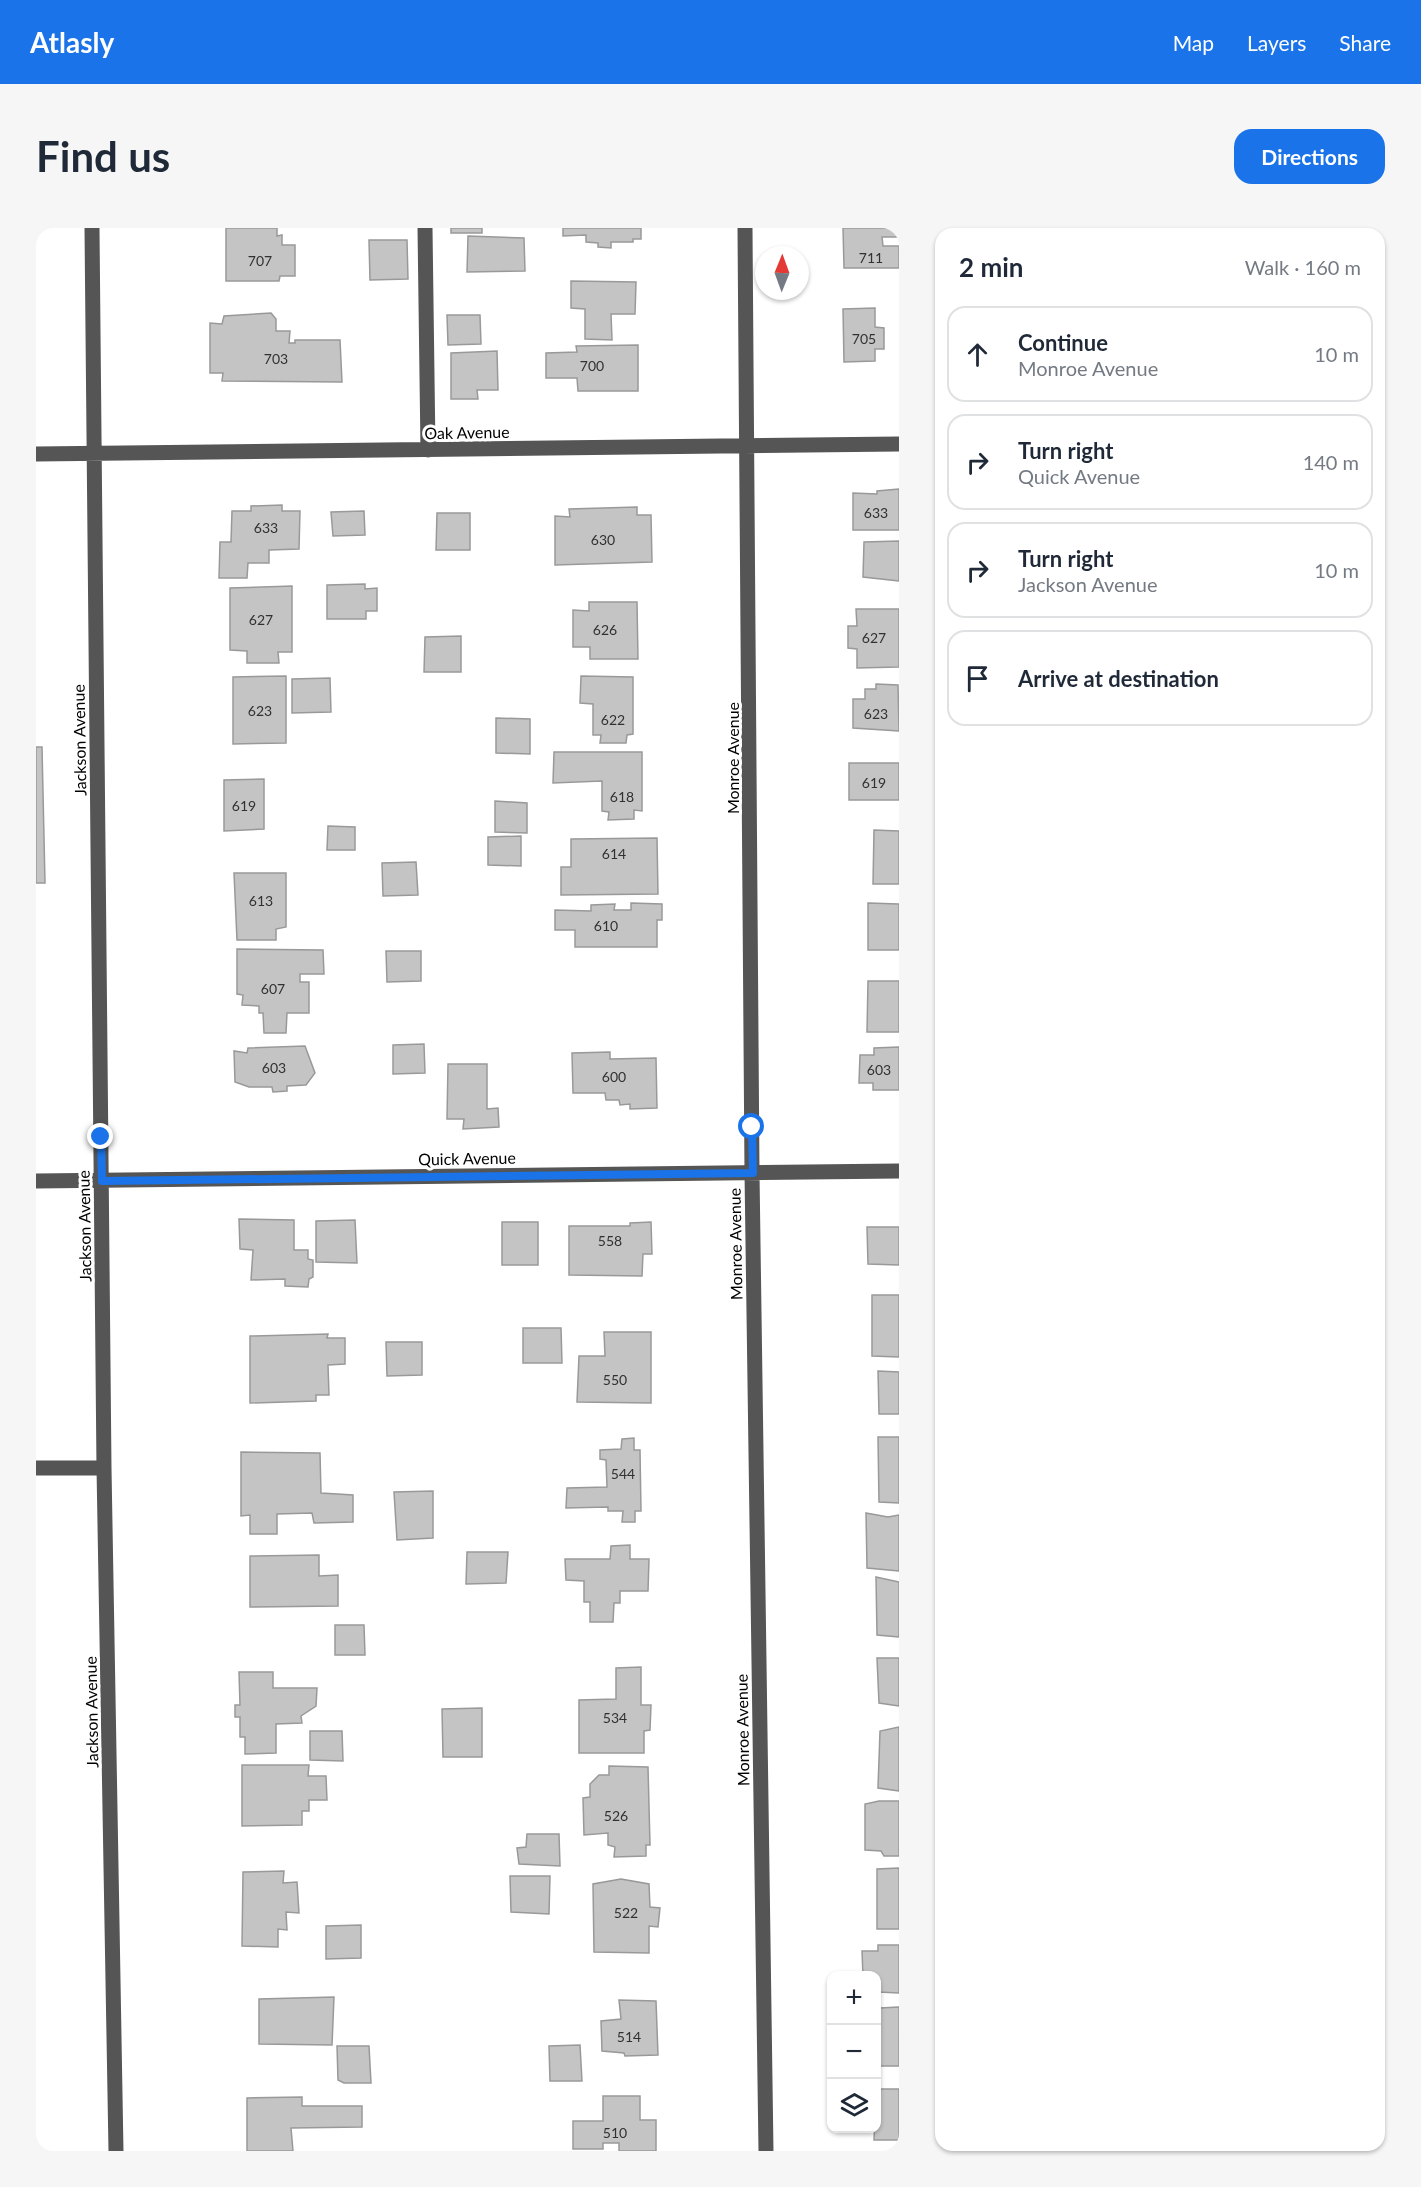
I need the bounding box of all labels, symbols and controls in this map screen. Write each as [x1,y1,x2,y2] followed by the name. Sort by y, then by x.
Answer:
[30,25,114,59] text: Atlasly
[1173,30,1214,55] text: Map
[1247,30,1306,55] text: Layers
[1339,30,1391,55] text: Share
[1234,129,1385,184] button: Directions
[36,131,170,181] text: Find us
[755,246,809,300] north arrow
[859,249,883,266] house number: 711
[959,251,1023,283] text: 2 min
[248,252,272,269] house number: 707
[1245,255,1361,279] text: Walk · 160 m
[1018,329,1108,356] text: Continue
[852,330,876,347] house number: 705
[961,338,994,371] icon: ahead
[1314,342,1359,366] text: 10 m
[264,350,288,367] house number: 703
[1018,356,1158,380] text: Monroe Avenue
[580,357,604,374] house number: 700
[424,422,510,442] street label: Oak Avenue
[1018,437,1113,464] text: Turn right
[961,446,994,479] icon: right
[1303,450,1359,474] text: 140 m
[1018,464,1140,488] text: Quick Avenue
[864,504,888,521] house number: 633
[254,519,278,536] house number: 633
[591,531,615,548] house number: 630
[1018,545,1113,572] text: Turn right
[961,554,994,587] icon: right
[1314,558,1359,582] text: 10 m
[1018,572,1158,596] text: Jackson Avenue
[249,611,273,628] house number: 627
[593,621,617,638] house number: 626
[862,629,886,646] house number: 627
[961,662,994,695] icon: arrive
[1018,665,1219,692] text: Arrive at destination
[69,684,89,796] street label: Jackson Avenue
[248,702,272,719] house number: 623
[723,702,742,814] street label: Monroe Avenue
[864,705,888,722] house number: 623
[601,711,625,728] house number: 622
[862,774,886,791] house number: 619
[610,788,634,805] house number: 618
[232,797,256,814] house number: 619
[602,845,626,862] house number: 614
[249,892,273,909] house number: 613
[594,917,618,934] house number: 610
[261,980,285,997] house number: 607
[262,1059,286,1076] house number: 603
[867,1061,891,1078] house number: 603
[602,1068,626,1085] house number: 600
[738,1113,764,1139] route start
[87,1123,113,1149] route end
[418,1148,516,1168] street label: Quick Avenue
[74,1170,94,1282] street label: Jackson Avenue
[725,1188,745,1300] street label: Monroe Avenue
[598,1232,622,1249] house number: 558
[603,1371,627,1388] house number: 550
[611,1465,635,1482] house number: 544
[81,1656,101,1768] street label: Jackson Avenue
[732,1674,752,1786] street label: Monroe Avenue
[603,1709,627,1726] house number: 534
[604,1807,628,1824] house number: 526
[614,1904,638,1921] house number: 522
[827,1971,881,2133] map controls
[827,1971,881,2025] button: +
[827,2025,881,2079] button: −
[617,2028,641,2045] house number: 514
[827,2079,881,2133] button: layers
[603,2124,627,2141] house number: 510

